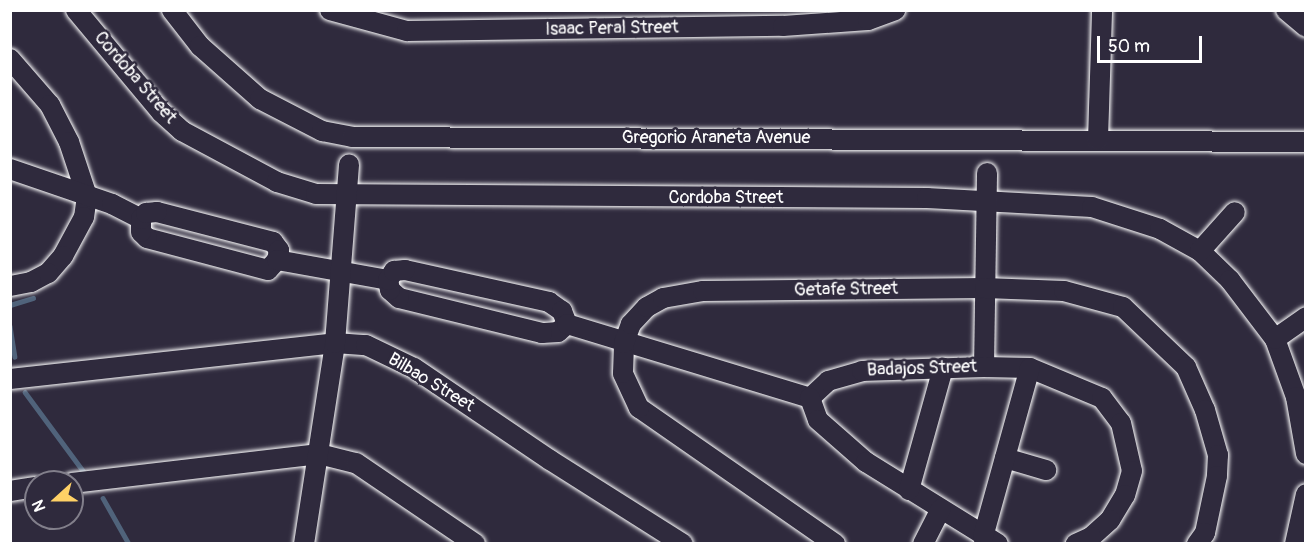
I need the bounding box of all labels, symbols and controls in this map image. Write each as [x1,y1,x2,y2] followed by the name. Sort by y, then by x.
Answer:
[545,17,679,41] street label: Isaac Peral Street
[1100,24,1205,62] scale bar
[89,28,181,128] street label: Cordoba Street
[1108,35,1150,58] text: 50 m
[622,127,810,149] street label: Gregorio Araneta Avenue
[669,187,783,209] street label: Cordoba Street
[794,278,898,302] street label: Getafe Street
[384,349,478,417] street label: Bilbao Street
[866,356,978,382] street label: Badajos Street
[24,470,84,530] north arrow
[28,497,50,514] text: N

